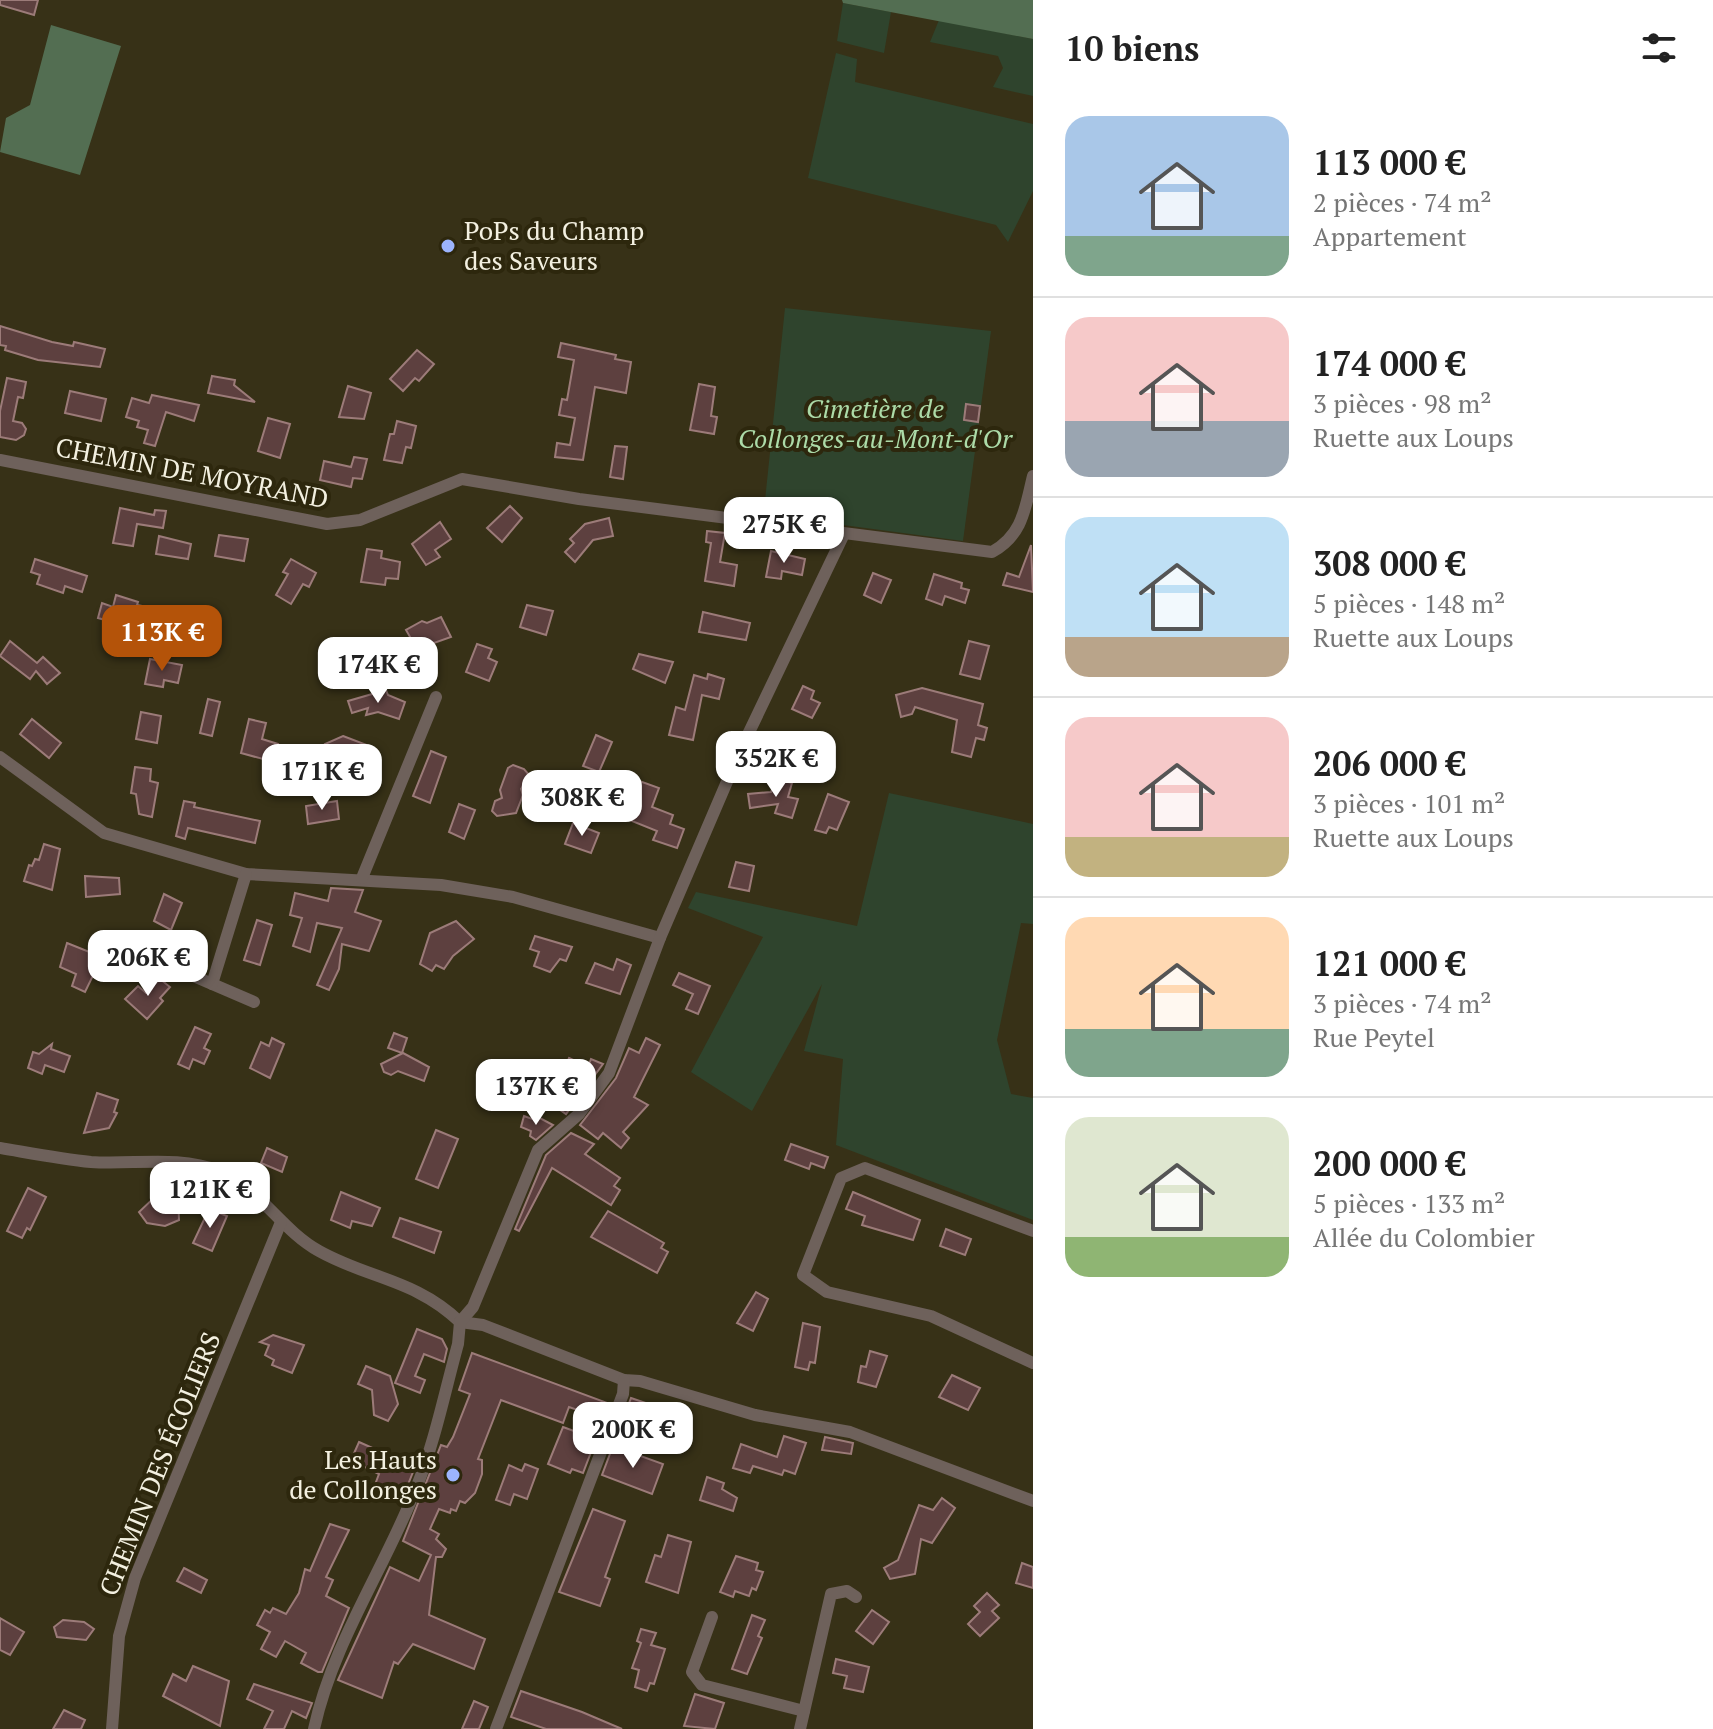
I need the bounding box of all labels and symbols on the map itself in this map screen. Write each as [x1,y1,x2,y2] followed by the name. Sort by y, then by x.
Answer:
[464,213,644,277] place label: PoPs du Champ des Saveurs
[439,237,457,255] marker: PoPs du Champ des Saveurs
[738,391,1013,455] park label: Cimetière de Collonges-au-Mont-d'Or
[53,429,331,515] street label: CHEMIN DE MOYRAND
[719,497,849,565] pin: 275K €
[97,605,227,673] pin: 113K €
[313,637,443,705] pin: 174K €
[711,731,841,799] pin: 352K €
[257,744,387,812] pin: 171K €
[517,770,647,838] pin: 308K €
[83,930,213,998] pin: 206K €
[471,1059,601,1127] pin: 137K €
[145,1162,275,1230] pin: 121K €
[91,1327,228,1600] street label: CHEMIN DES ÉCOLIERS
[568,1402,698,1470] pin: 200K €
[289,1442,437,1506] place label: Les Hauts de Collonges
[444,1466,462,1484] marker: Les Hauts de Collonges

